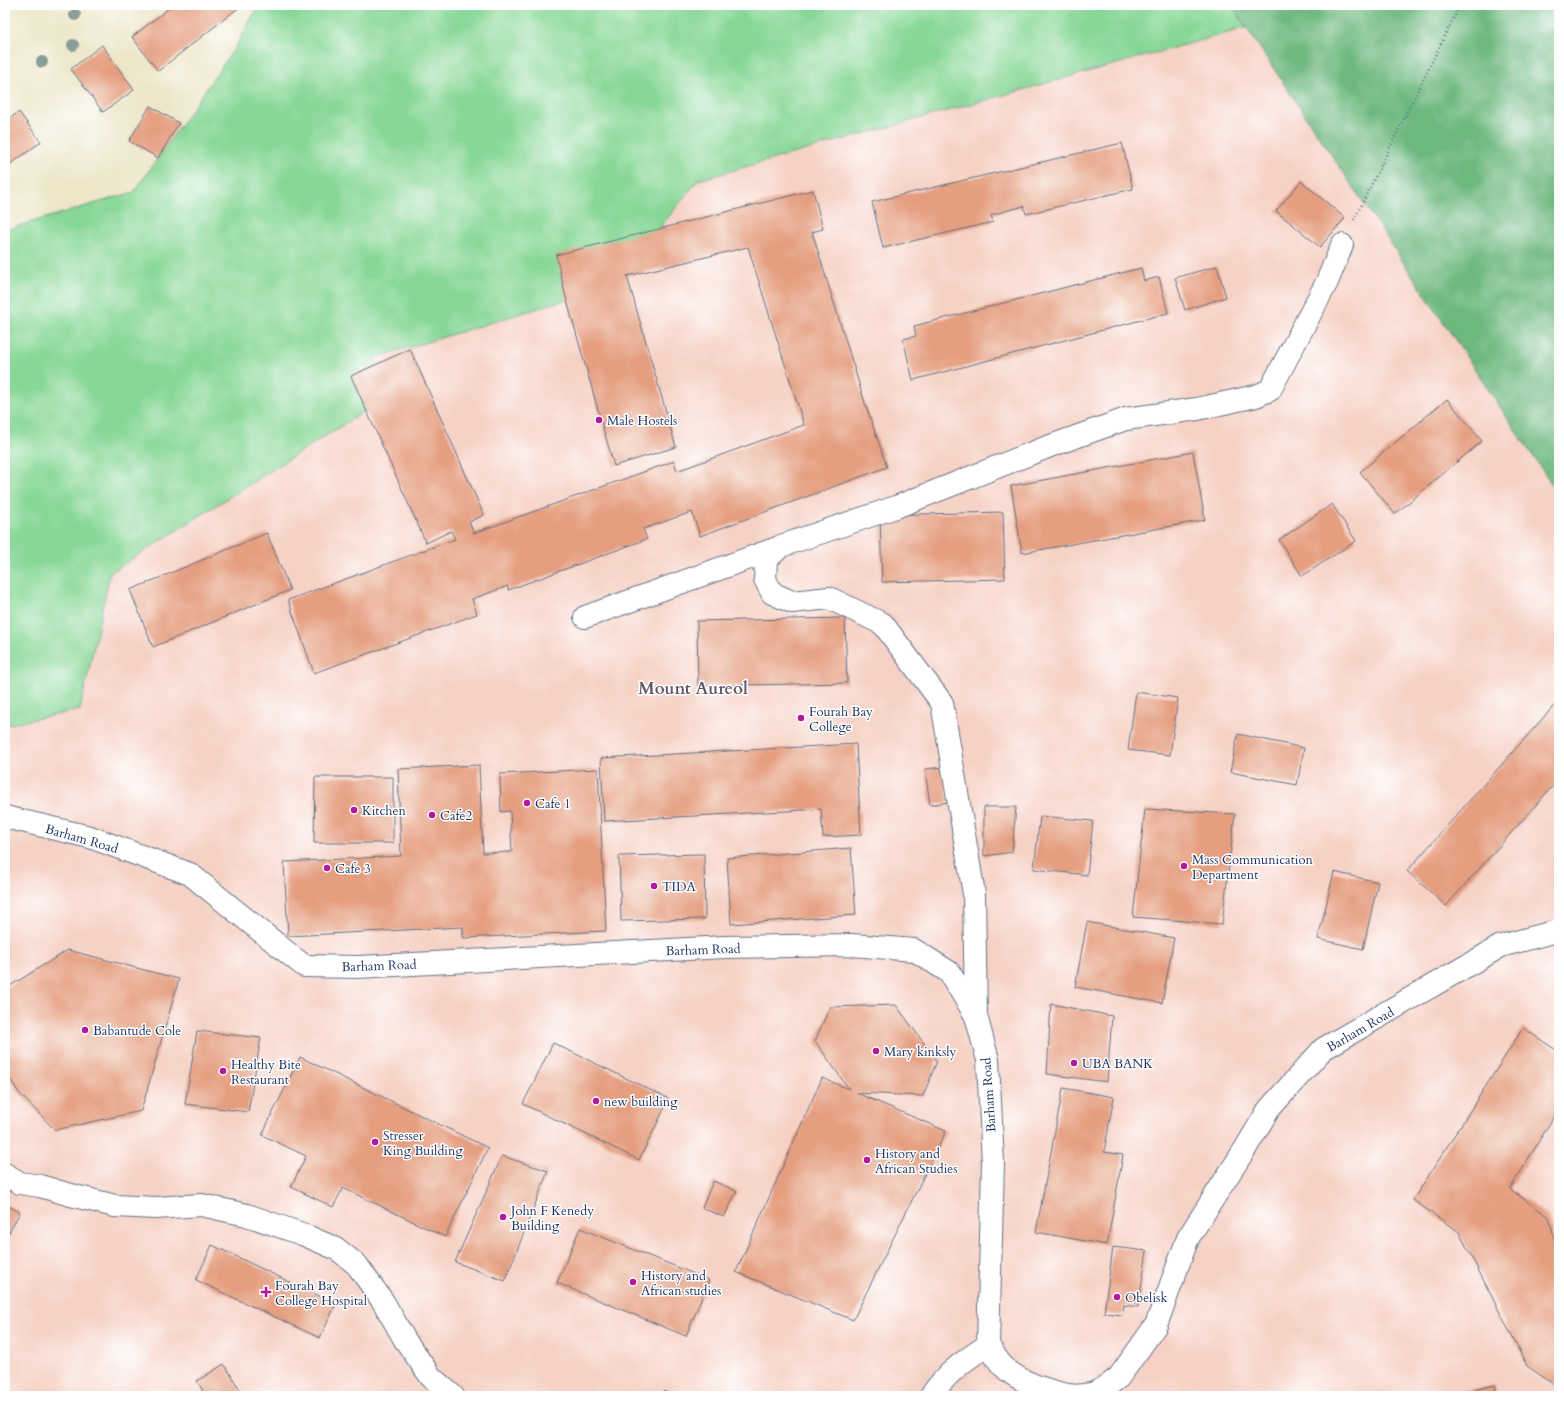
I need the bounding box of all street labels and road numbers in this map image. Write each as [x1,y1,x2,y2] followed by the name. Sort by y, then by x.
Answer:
[43,820,120,858] street label: Barham Road
[665,940,741,960] street label: Barham Road
[341,956,417,976] street label: Barham Road
[1324,1003,1398,1056] street label: Barham Road
[977,1057,1001,1133] street label: Barham Road

